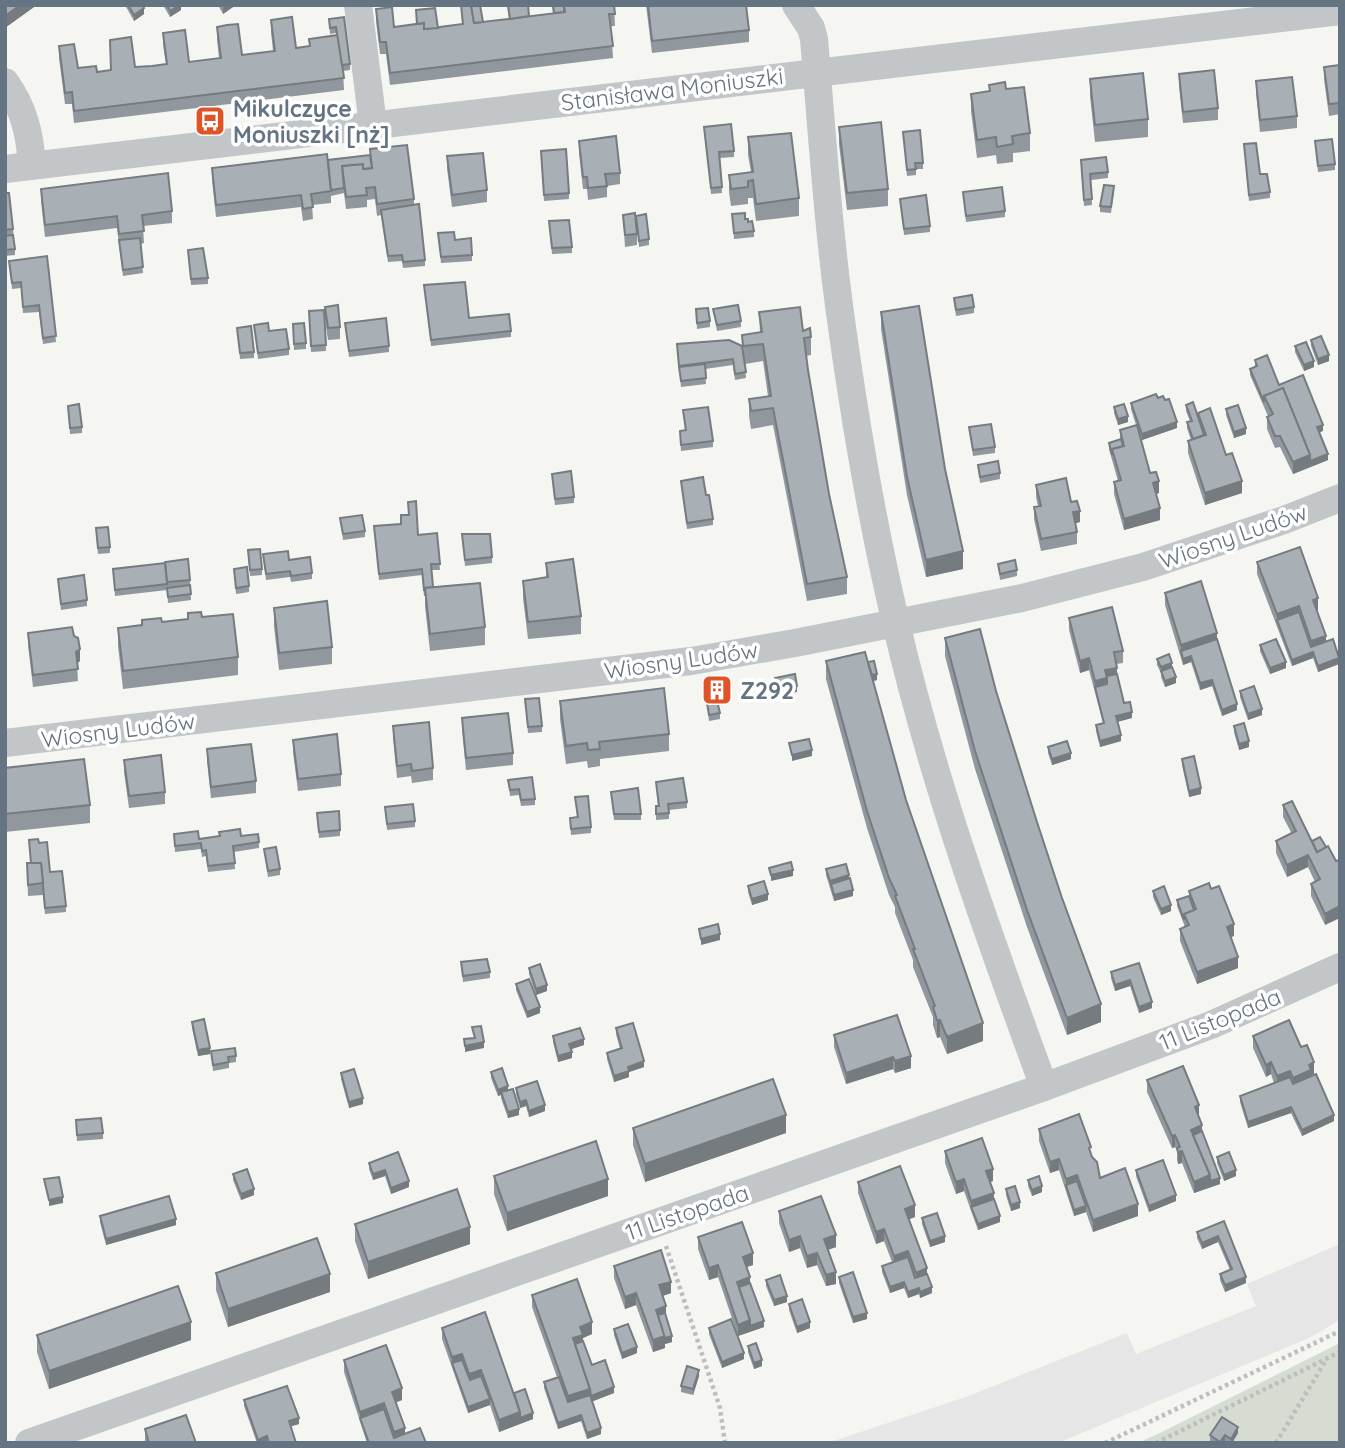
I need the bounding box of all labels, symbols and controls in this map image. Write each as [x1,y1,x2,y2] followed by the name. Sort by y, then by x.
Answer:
[559,61,785,117] street label: Stanisława Moniuszki
[233,94,390,149] place label: Mikulczyce Moniuszki [nż]
[193,104,227,138] bus stop icon: Mikulczyce Moniuszki [nż]
[1155,497,1311,575] street label: Wiosny Ludów
[602,635,760,685] street label: Wiosny Ludów
[700,673,734,707] building icon: Z292
[740,676,794,705] place label: Z292
[39,706,197,754] street label: Wiosny Ludów
[1155,981,1285,1057] street label: 11 Listopada
[621,1177,753,1247] street label: 11 Listopada

